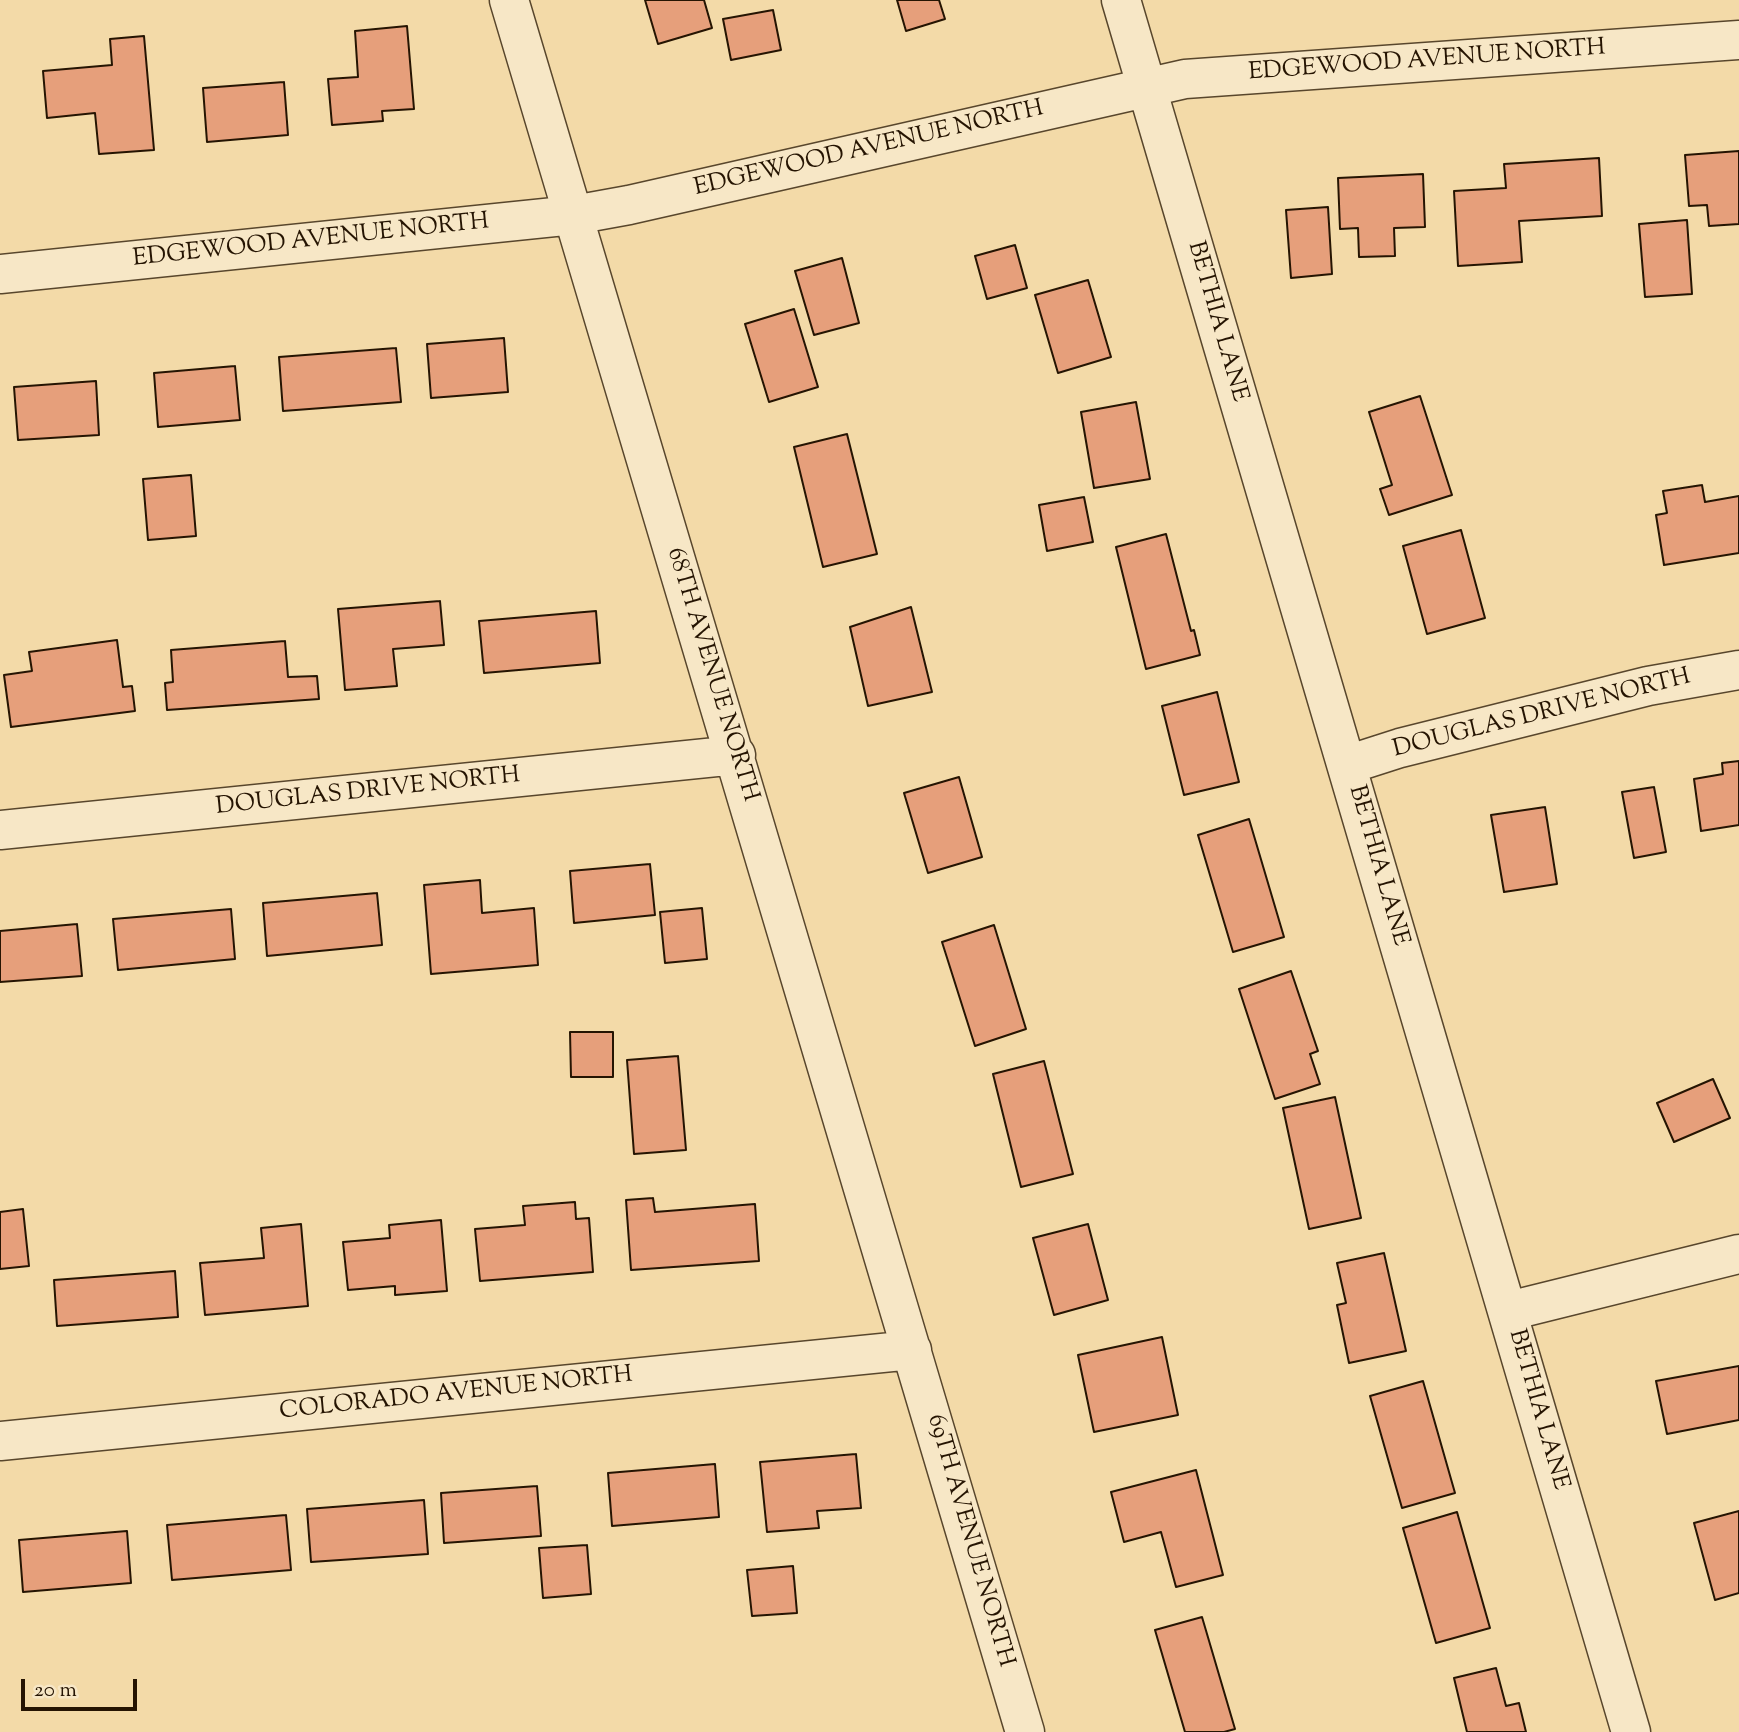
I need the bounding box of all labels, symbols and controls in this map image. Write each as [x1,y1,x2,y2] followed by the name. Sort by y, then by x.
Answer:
[1248,35,1606,89] street label: EDGEWOOD AVENUE NORTH
[692,96,1046,204] street label: EDGEWOOD AVENUE NORTH
[132,209,490,275] street label: EDGEWOOD AVENUE NORTH
[1179,238,1253,406] street label: BETHIA LANE
[659,545,763,805] street label: 68TH AVENUE NORTH
[1390,664,1694,766] street label: DOUGLAS DRIVE NORTH
[215,763,521,823] street label: DOUGLAS DRIVE NORTH
[1340,782,1414,950] street label: BETHIA LANE
[1500,1326,1574,1494] street label: BETHIA LANE
[278,1362,634,1428] street label: COLORADO AVENUE NORTH
[919,1411,1019,1671] street label: 69TH AVENUE NORTH
[24,1666,140,1710] scale bar
[34,1676,77,1706] text: 20 m

